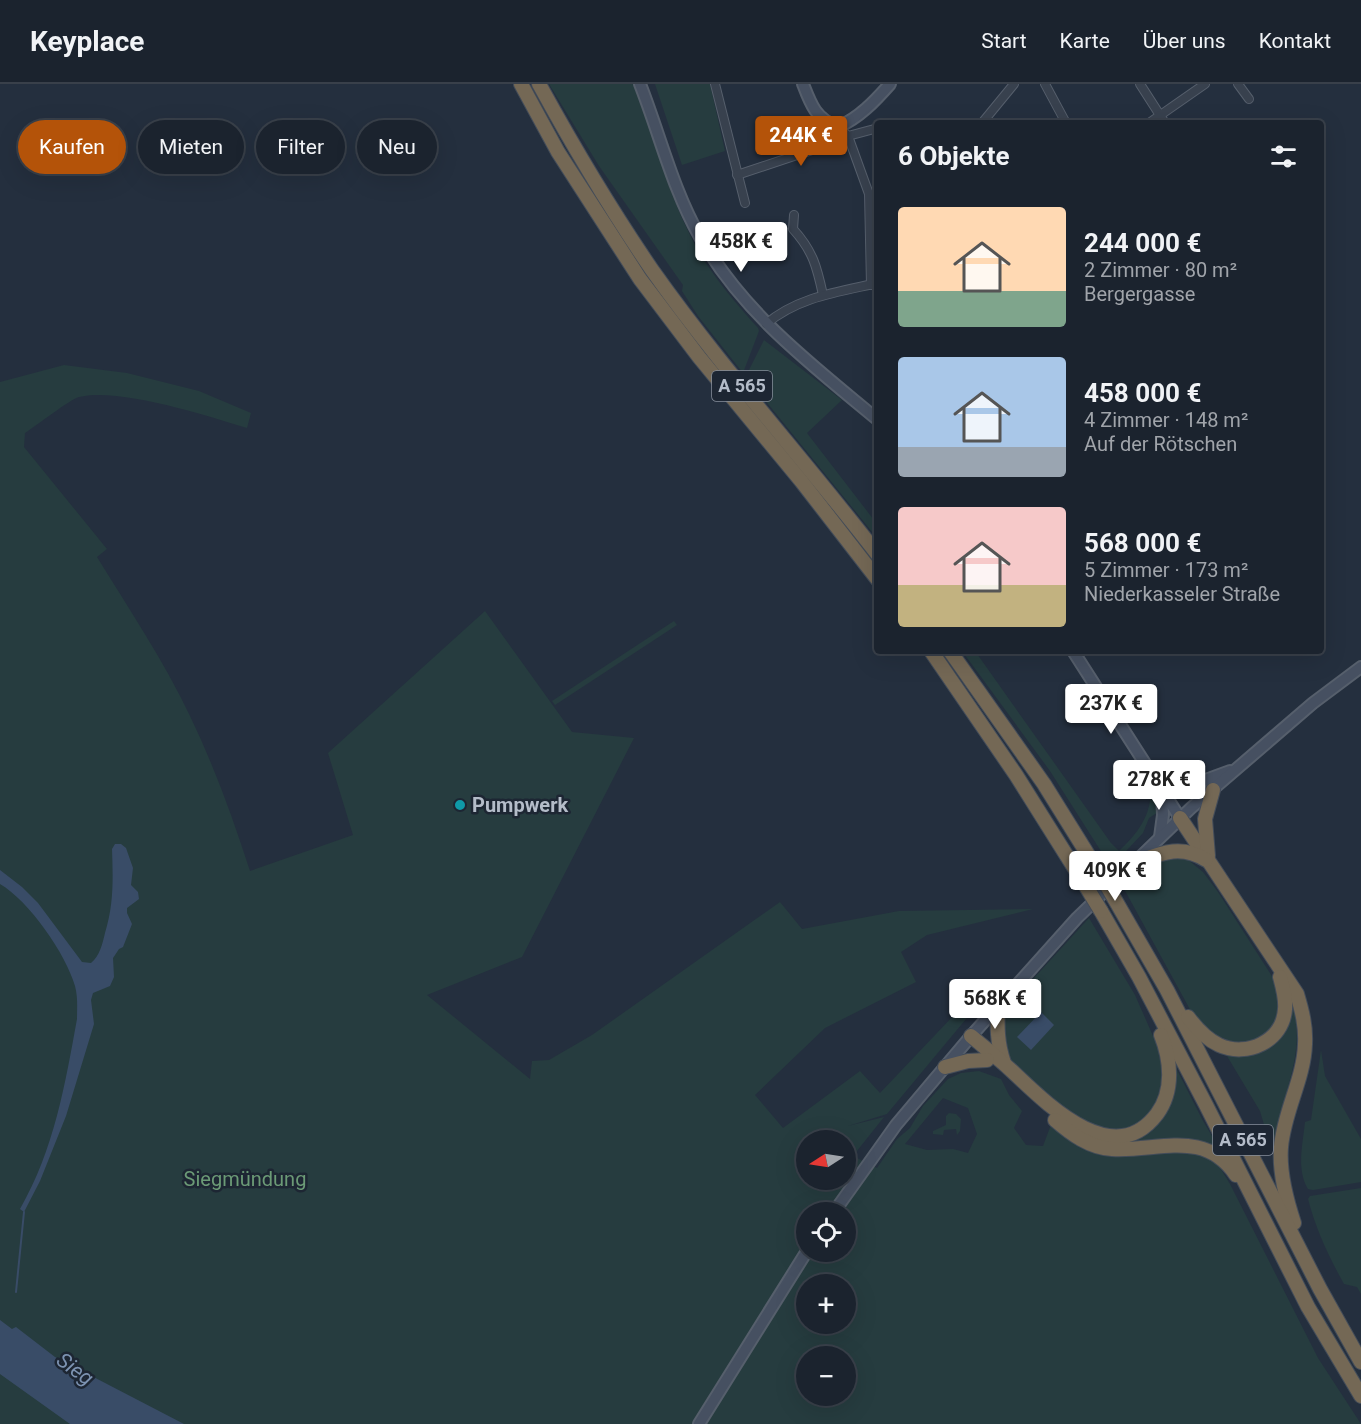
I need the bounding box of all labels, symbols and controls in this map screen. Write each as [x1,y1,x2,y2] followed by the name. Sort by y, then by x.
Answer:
[30,25,144,58] text: Keyplace
[981,29,1027,53] text: Start
[1060,29,1110,53] text: Karte
[1143,29,1226,53] text: Über uns
[1259,29,1331,53] text: Kontakt
[752,116,850,167] pin: 244K €
[18,120,126,174] chip: Kaufen
[138,120,244,174] chip: Mieten
[256,120,345,174] chip: Filter
[357,120,437,174] chip: Neu
[769,123,833,147] text: 244K €
[1267,140,1300,173] icon: filters
[898,141,1009,171] text: 6 Objekte
[692,222,790,273] pin: 458K €
[1084,228,1201,258] text: 244 000 €
[709,229,773,253] text: 458K €
[946,231,1018,303] icon: home
[1084,258,1237,282] text: 2 Zimmer · 80 m²
[1084,282,1195,306] text: Bergergasse
[712,371,772,401] road number: A 565
[1084,378,1201,408] text: 458 000 €
[946,381,1018,453] icon: home
[1084,408,1248,432] text: 4 Zimmer · 148 m²
[1084,432,1237,456] text: Auf der Rötschen
[1084,528,1201,558] text: 568 000 €
[946,531,1018,603] icon: home
[1084,558,1248,582] text: 5 Zimmer · 173 m²
[1084,582,1280,606] text: Niederkasseler Straße
[1062,684,1160,735] pin: 237K €
[1079,691,1143,715] text: 237K €
[1110,760,1208,811] pin: 278K €
[1127,767,1191,791] text: 278K €
[472,793,568,817] place label: Pumpwerk
[453,798,467,812] marker: Pumpwerk
[1066,851,1164,902] pin: 409K €
[1083,858,1147,882] text: 409K €
[946,979,1044,1030] pin: 568K €
[963,986,1027,1010] text: 568K €
[1213,1125,1273,1155] road number: A 565
[796,1130,856,1190] north arrow
[796,1130,856,1406] map controls
[184,1167,306,1191] park label: Siegmündung
[796,1202,856,1262] button: locate
[796,1274,856,1334] button: +
[796,1346,856,1406] button: −
[52,1348,98,1390] water label: Sieg

